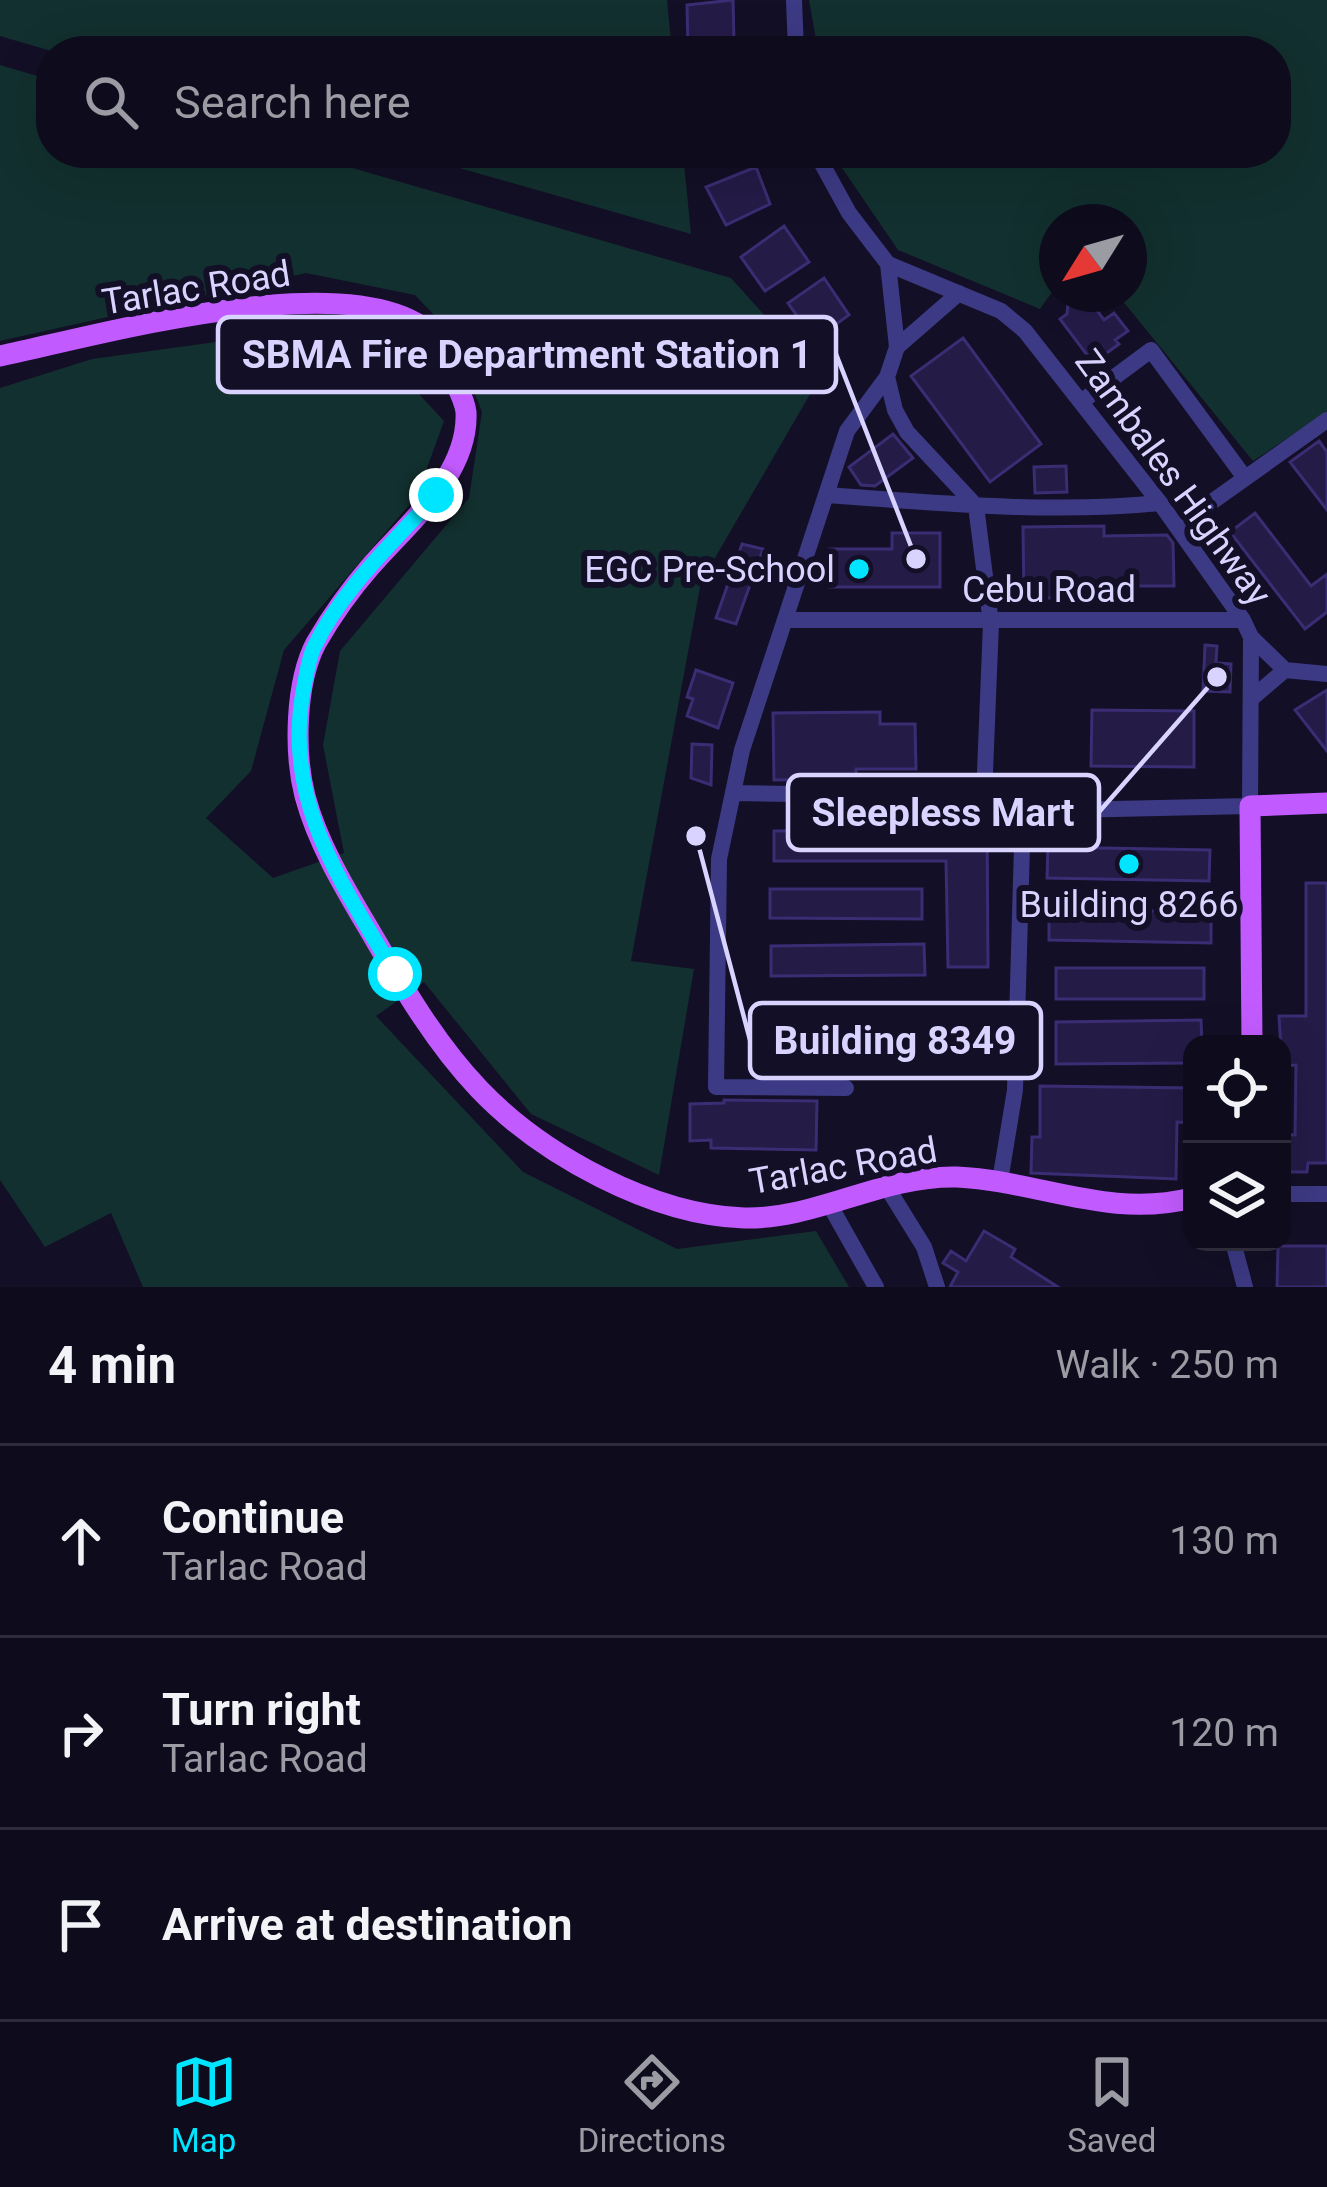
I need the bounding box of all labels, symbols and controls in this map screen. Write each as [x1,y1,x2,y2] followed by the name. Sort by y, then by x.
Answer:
[36,36,1291,168] search box
[78,69,144,135] icon: search
[174,76,411,129] text: Search here
[1039,204,1147,312] north arrow
[99,252,293,324] street label: Tarlac Road
[218,317,836,392] callout: SBMA Fire Department Station 1
[242,332,812,378] text: SBMA Fire Department Station 1
[1066,342,1280,614] street label: Zambales Highway
[409,468,463,522] route end
[584,549,835,591] place label: EGC Pre-School
[846,556,872,582] marker: EGC Pre-School
[962,569,1136,611] street label: Cebu Road
[788,775,1099,850] callout: Sleepless Mart
[812,790,1074,836] text: Sleepless Mart
[1116,851,1142,877] marker: Building 8266
[1020,884,1238,926] place label: Building 8266
[368,947,422,1001] route start
[750,1003,1041,1078] callout: Building 8349
[774,1018,1017,1064] text: Building 8349
[1183,1035,1291,1251] map controls
[1183,1035,1291,1143] button: locate
[746,1129,940,1203] street label: Tarlac Road
[1183,1143,1291,1251] button: layers
[48,1336,176,1395] text: 4 min
[1055,1342,1279,1388] text: Walk · 250 m
[162,1491,344,1544] text: Continue
[48,1508,114,1574] icon: ahead
[1169,1518,1279,1564] text: 130 m
[162,1544,368,1590] text: Tarlac Road
[162,1683,361,1736] text: Turn right
[48,1700,114,1766] icon: right
[1169,1710,1279,1756] text: 120 m
[162,1736,368,1782] text: Tarlac Road
[48,1892,114,1958] icon: arrive
[162,1898,573,1951] text: Arrive at destination
[171,2049,237,2160] tab: Map
[578,2049,726,2160] tab: Directions
[1067,2049,1156,2160] tab: Saved

